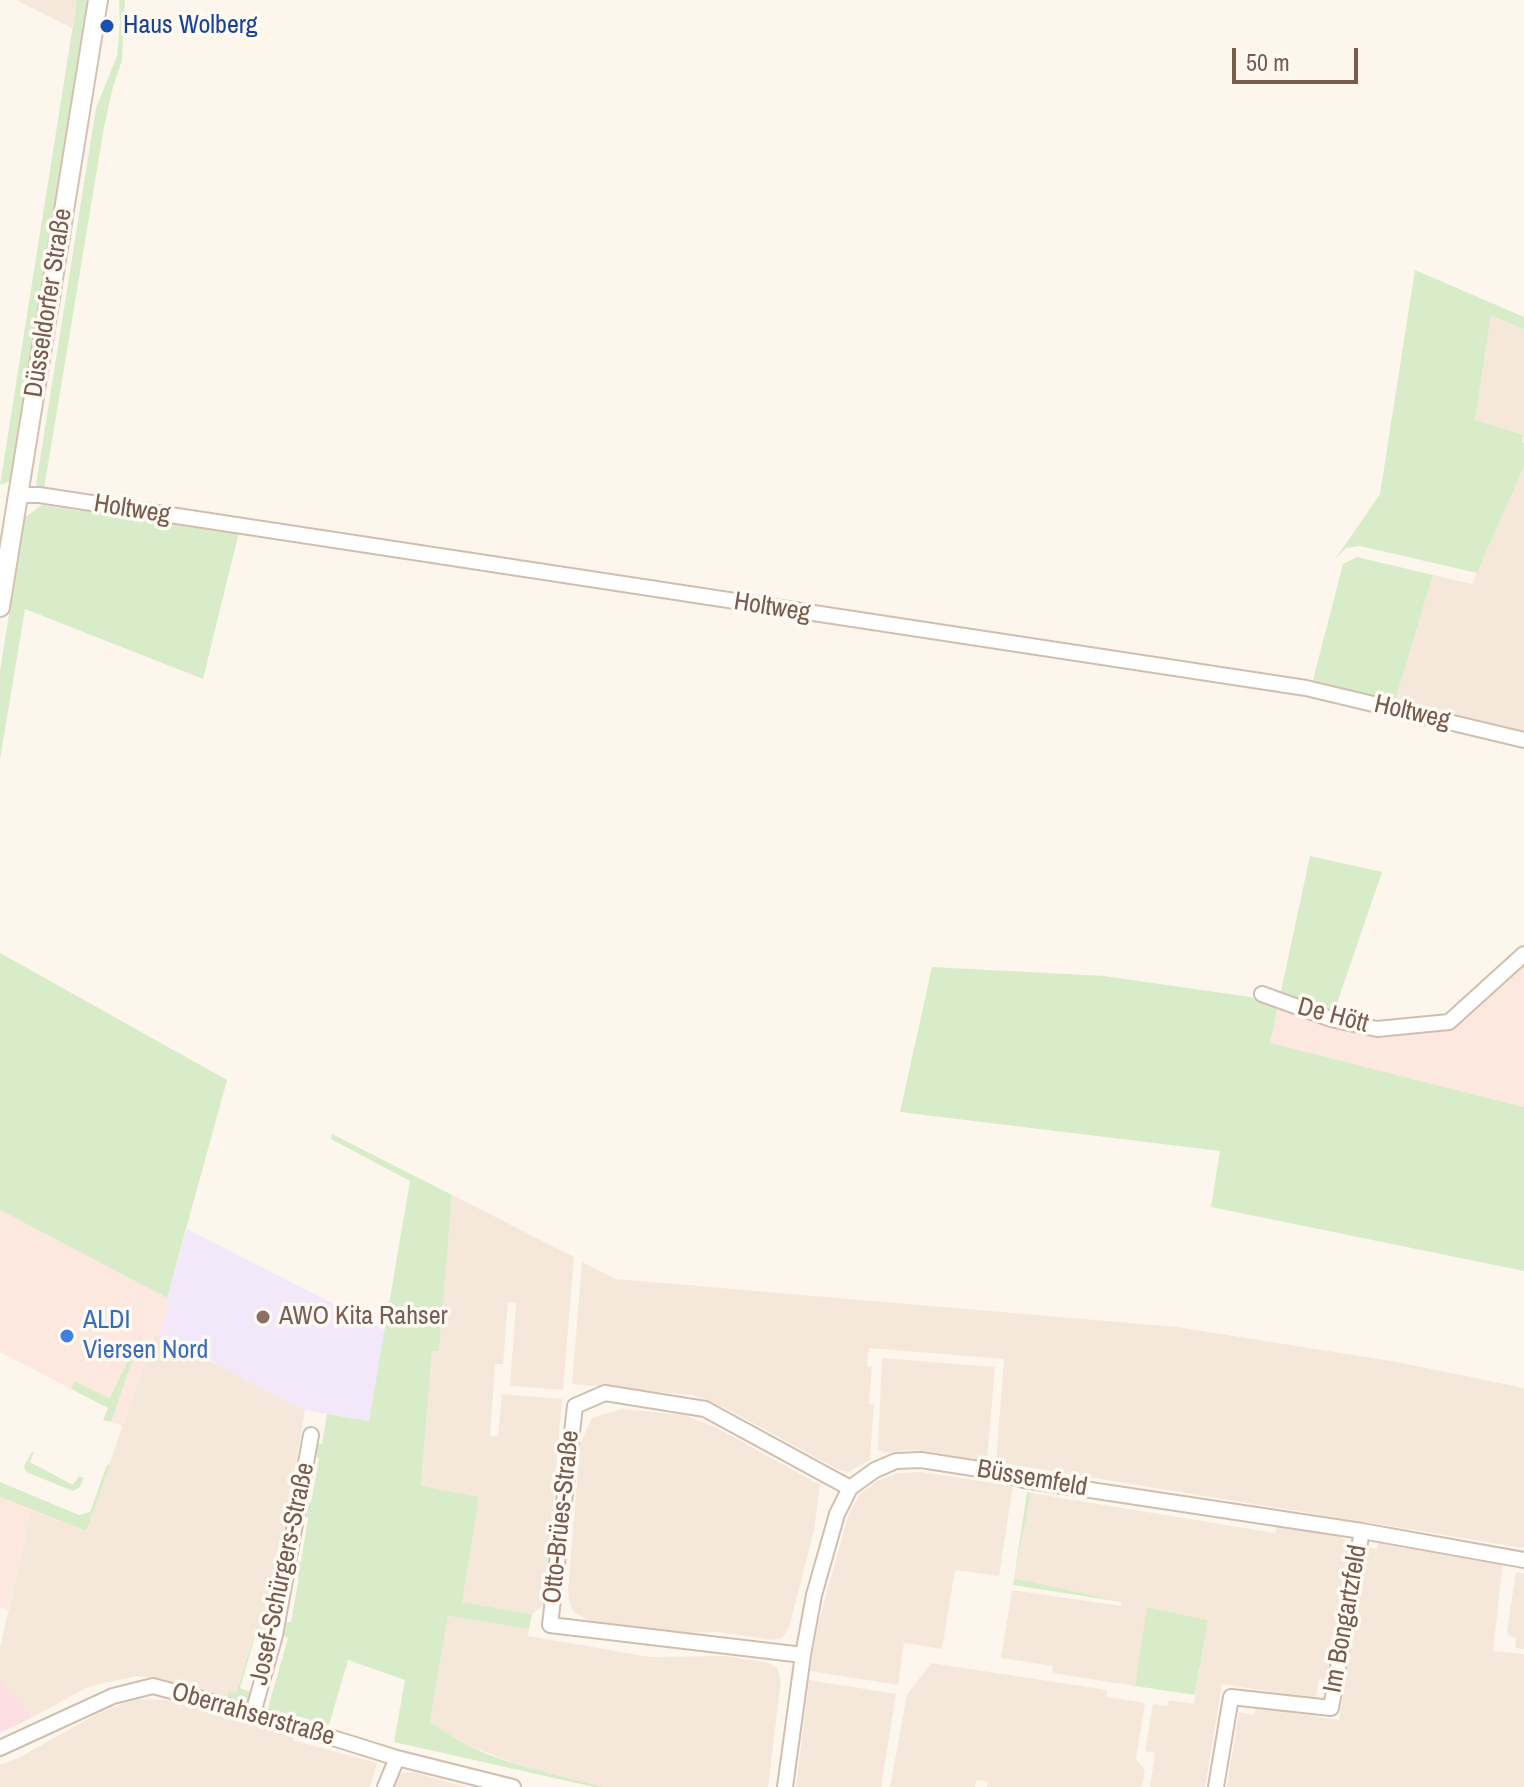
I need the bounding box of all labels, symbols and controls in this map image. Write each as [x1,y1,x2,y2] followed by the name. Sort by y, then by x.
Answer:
[123,10,258,42] place label: Haus Wolberg
[98,17,116,35] marker: Haus Wolberg
[1236,32,1362,82] scale bar
[1246,46,1290,78] text: 50 m
[19,206,79,400] street label: Düsseldorfer Straße
[92,489,172,531] street label: Holtweg
[732,587,812,629] street label: Holtweg
[1371,689,1453,737] street label: Holtweg
[1294,992,1372,1040] street label: De Hött
[279,1301,448,1333] place label: AWO Kita Rahser
[83,1305,208,1366] place label: ALDI Viersen Nord
[254,1308,272,1326] marker: AWO Kita Rahser
[58,1327,76,1345] marker: ALDI Viersen Nord
[537,1429,587,1605] street label: Otto-Brües-Straße
[974,1454,1090,1504] street label: Büssemfeld
[244,1460,322,1688] street label: Josef-Schürgers-Straße
[1318,1543,1374,1695] street label: Im Bongartzfeld
[168,1677,338,1753] street label: Oberrahserstraße

